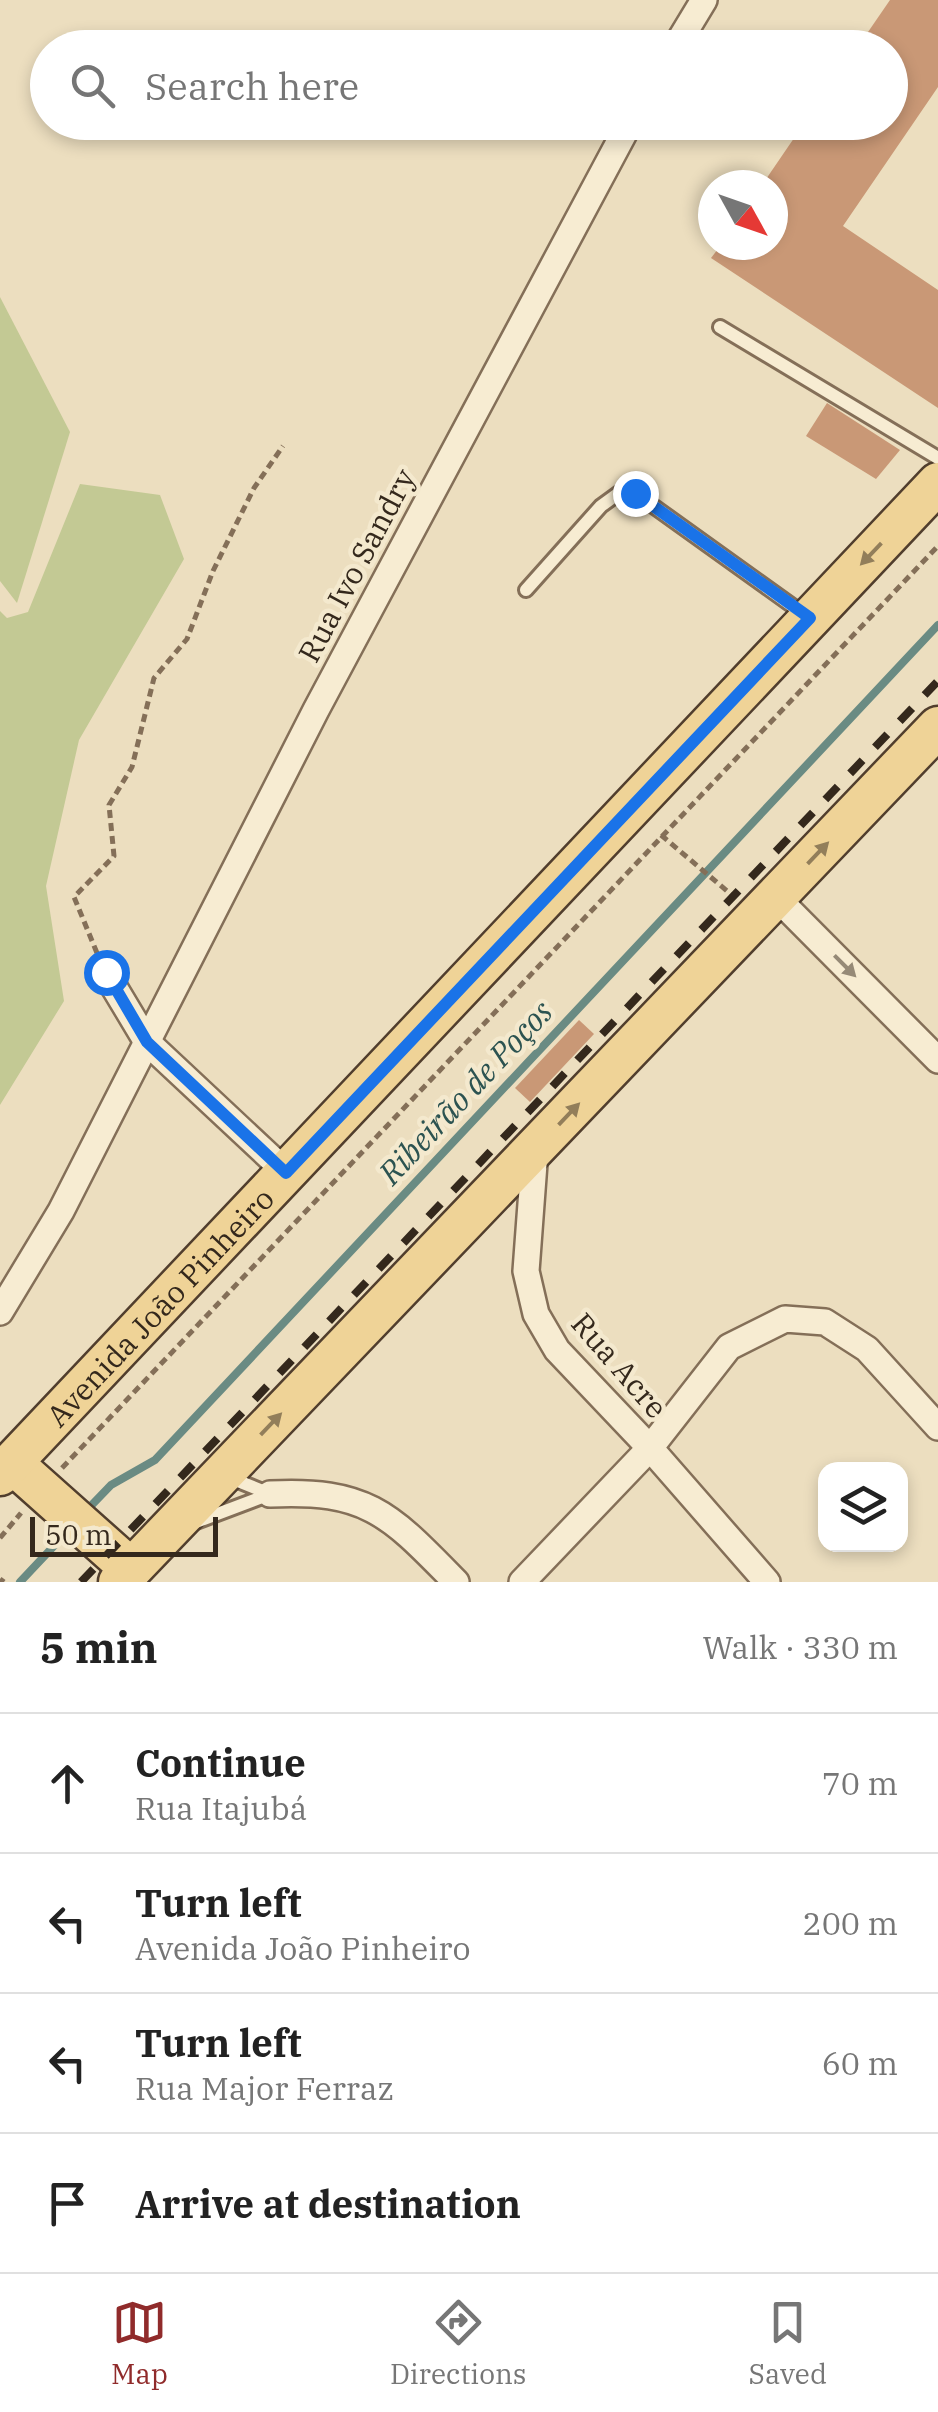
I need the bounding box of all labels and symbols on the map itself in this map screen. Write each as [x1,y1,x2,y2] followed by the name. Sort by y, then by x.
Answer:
[698,170,788,260] north arrow
[289,462,423,668] street label: Rua Ivo Sandry
[613,471,659,517] route end
[860,542,883,566] one-way arrow
[806,841,829,865] one-way arrow
[84,950,130,996] route start
[832,954,856,978] one-way arrow
[368,991,561,1194] water label: Ribeirão de Poços
[557,1102,581,1126] one-way arrow
[37,1179,282,1434] street label: Avenida João Pinheiro
[564,1304,676,1426] street label: Rua Acre
[259,1412,282,1436] one-way arrow
[30,1512,218,1556] scale bar

